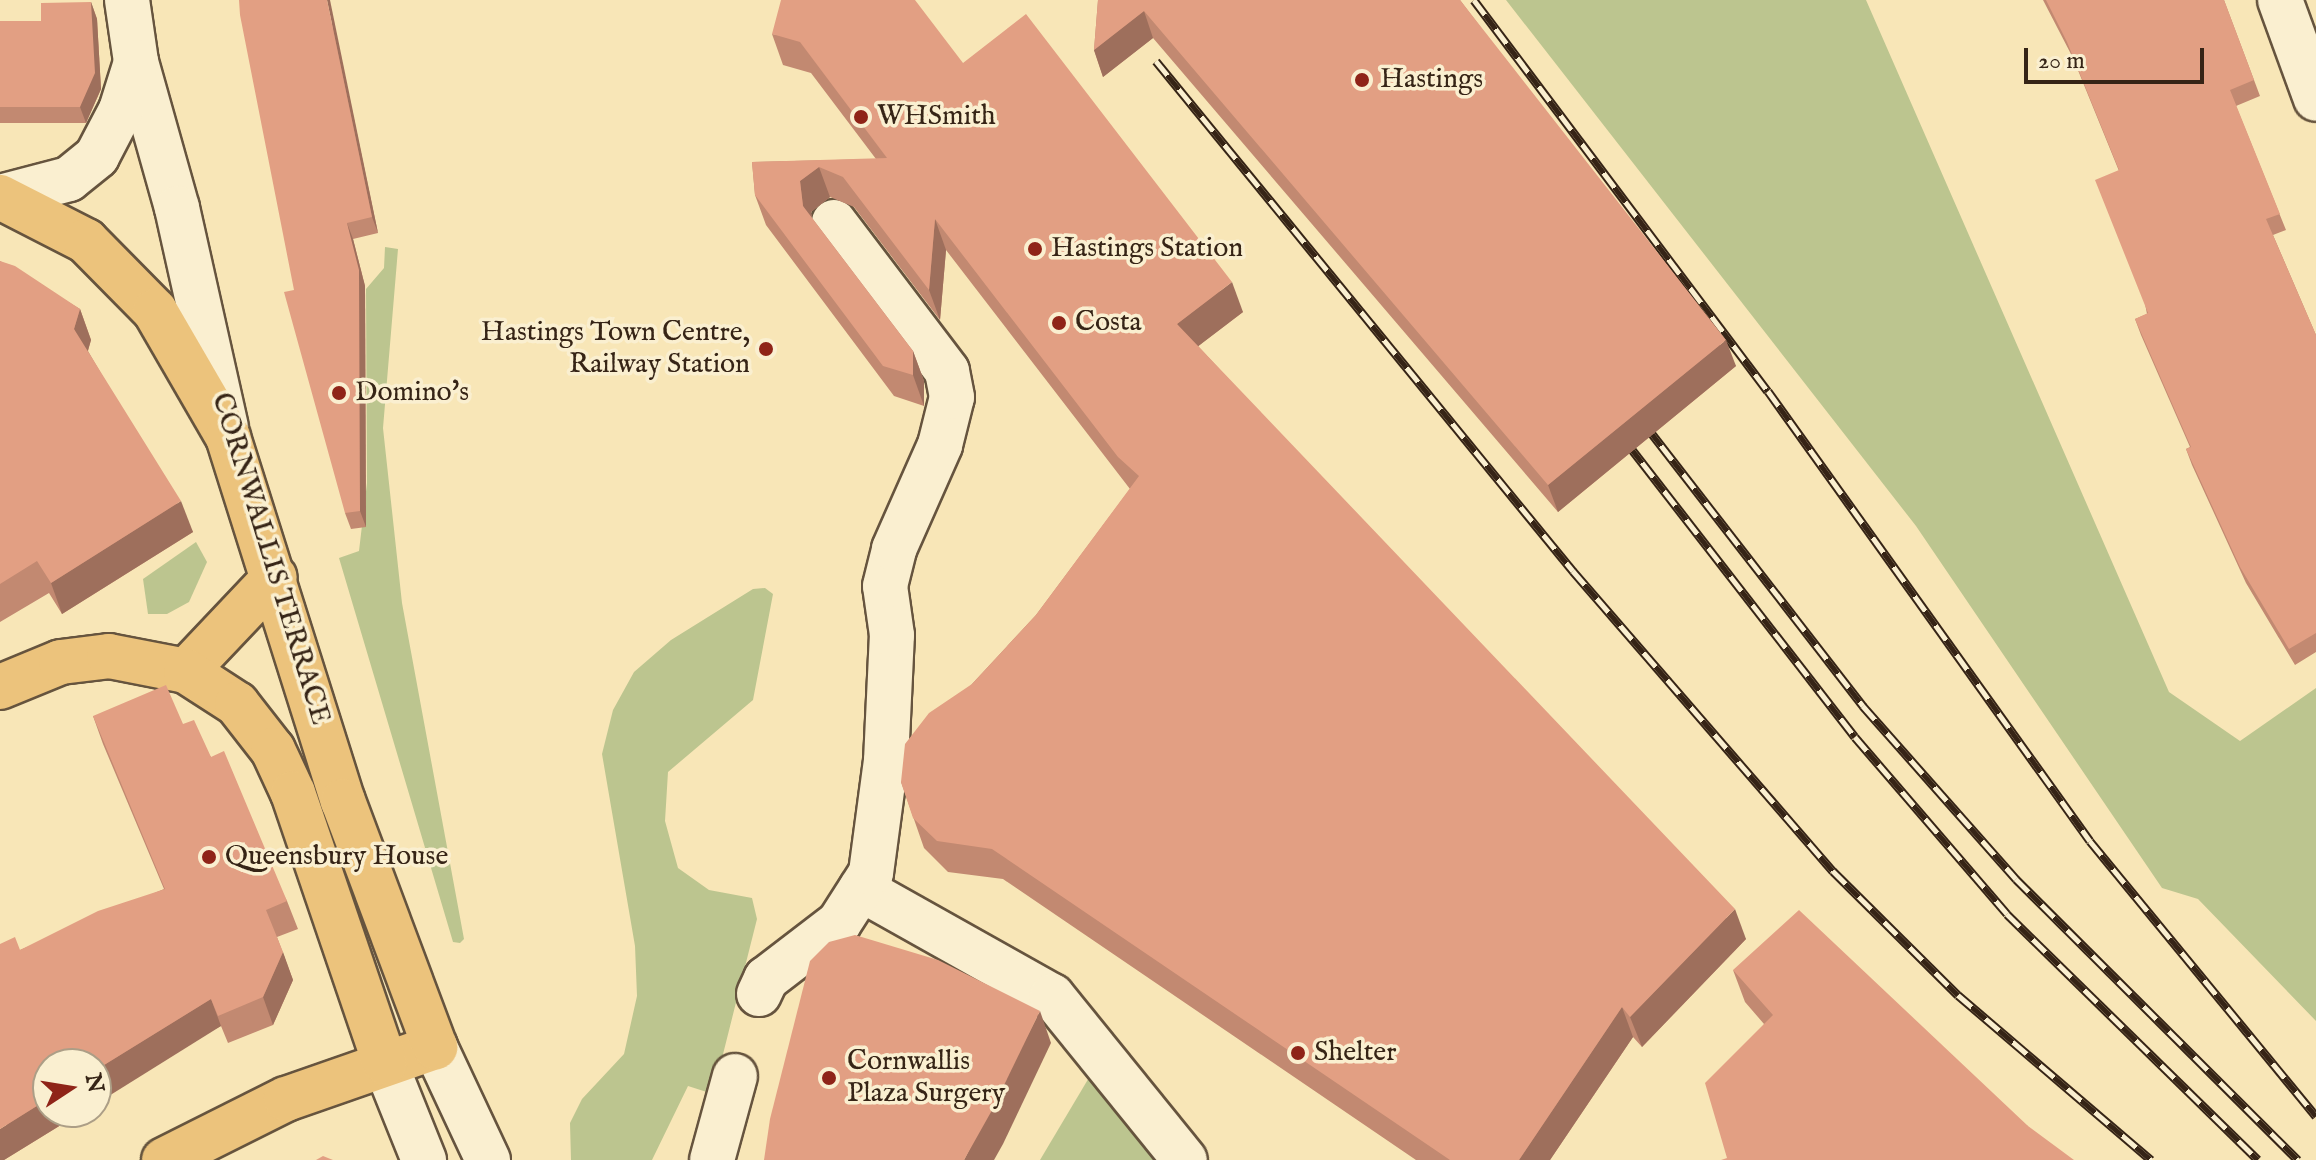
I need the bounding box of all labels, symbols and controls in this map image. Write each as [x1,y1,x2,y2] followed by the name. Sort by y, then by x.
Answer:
[2028,32,2208,82] scale bar
[2038,46,2085,77] text: 20 m
[1380,63,1483,97] place label: Hastings
[1351,69,1373,91] marker: Hastings
[877,100,996,134] place label: WHSmith
[852,108,870,126] marker: WHSmith
[1051,232,1243,266] place label: Hastings Station
[1026,240,1044,258] marker: Hastings Station
[1075,306,1142,340] place label: Costa
[1050,314,1068,332] marker: Costa
[481,316,750,382] place label: Hastings Town Centre, Railway Station
[757,340,775,358] marker: Hastings Town Centre, Railway Station
[355,376,469,410] place label: Domino's
[330,384,348,402] marker: Domino's
[203,389,337,729] street label: CORNWALLIS TERRACE
[225,840,448,874] place label: Queensbury House
[200,848,218,866] marker: Queensbury House
[1314,1036,1396,1070] place label: Shelter
[1289,1044,1307,1062] marker: Shelter
[847,1045,1005,1111] place label: Cornwallis Plaza Surgery
[32,1048,112,1128] north arrow
[818,1067,840,1089] marker: Cornwallis Plaza Surgery
[78,1071,109,1096] text: N

